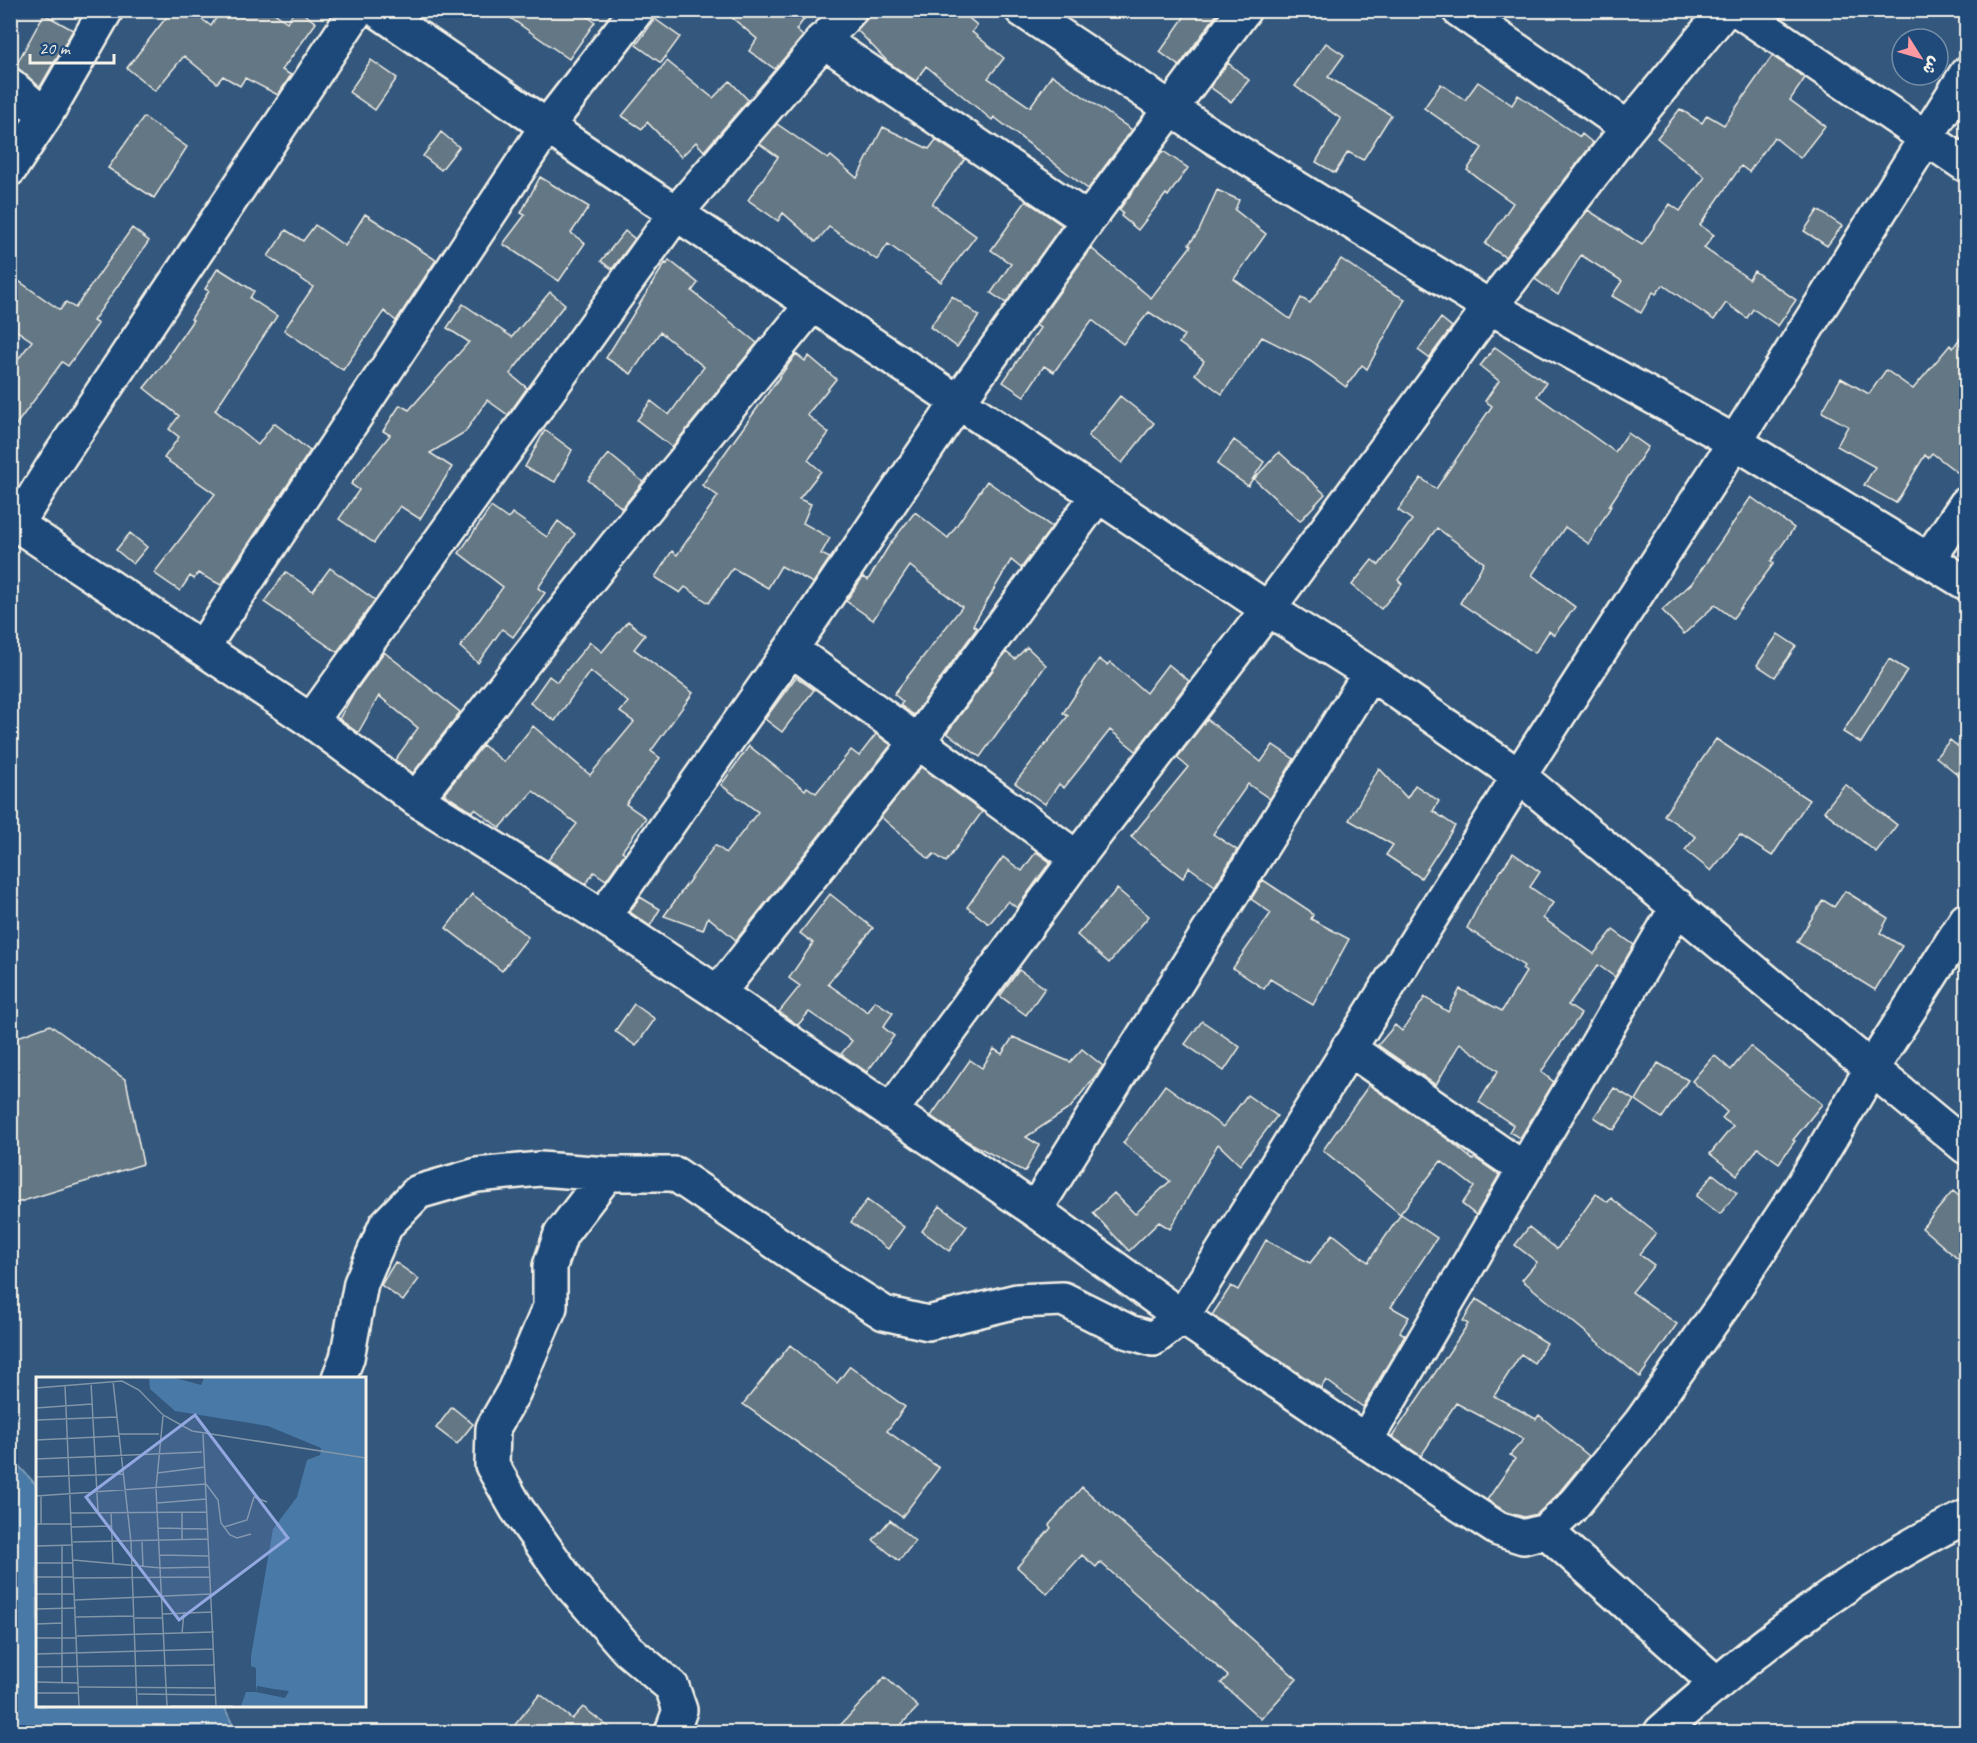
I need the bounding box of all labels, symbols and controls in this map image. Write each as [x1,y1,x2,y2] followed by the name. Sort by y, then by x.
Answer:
[30,27,114,65] scale bar
[1890,27,1950,87] north arrow
[39,37,72,59] text: 20 m
[1918,52,1944,78] text: ش
[36,1377,366,1707] inset map

